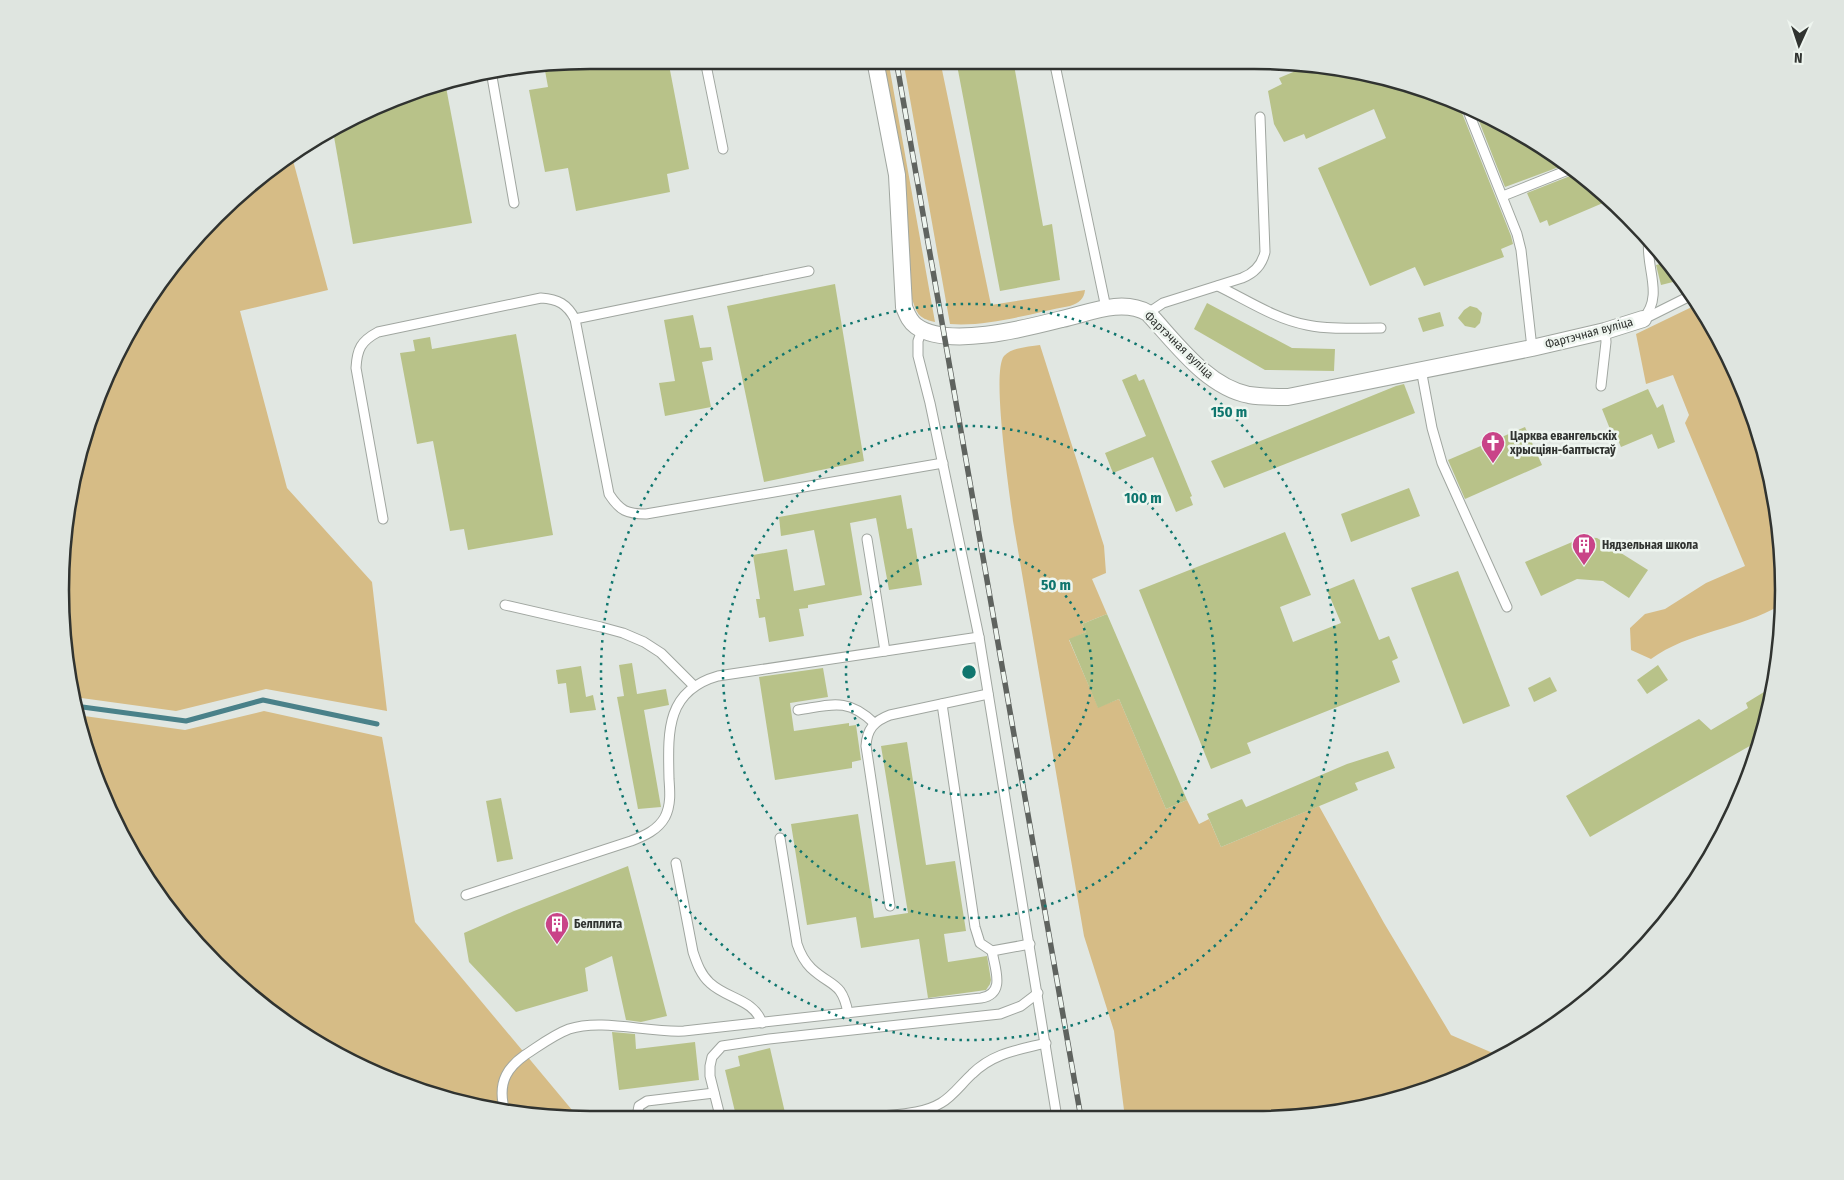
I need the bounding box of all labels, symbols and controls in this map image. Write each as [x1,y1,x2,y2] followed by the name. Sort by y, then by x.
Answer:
[1774,20,1824,70] north arrow
[1794,49,1803,66] text: N
[1142,309,1216,381] street label: Фартэчная вуліца
[1544,315,1635,351] street label: Фартэчная вуліца
[1211,403,1247,421] text: 150 m
[1509,429,1617,457] place label: Царква евангельскіх хрысціян-баптыстаў
[1480,430,1506,464] church icon: Царква евангельскіх хрысціян-баптыстаў
[1124,489,1162,507] text: 100 m
[1571,532,1597,566] building icon: Нядзельная школа
[1602,538,1698,552] place label: Нядзельная школа
[1041,576,1071,594] text: 50 m
[960,663,978,681] centre of rings
[544,911,570,945] building icon: Белплита
[574,917,622,931] place label: Белплита

